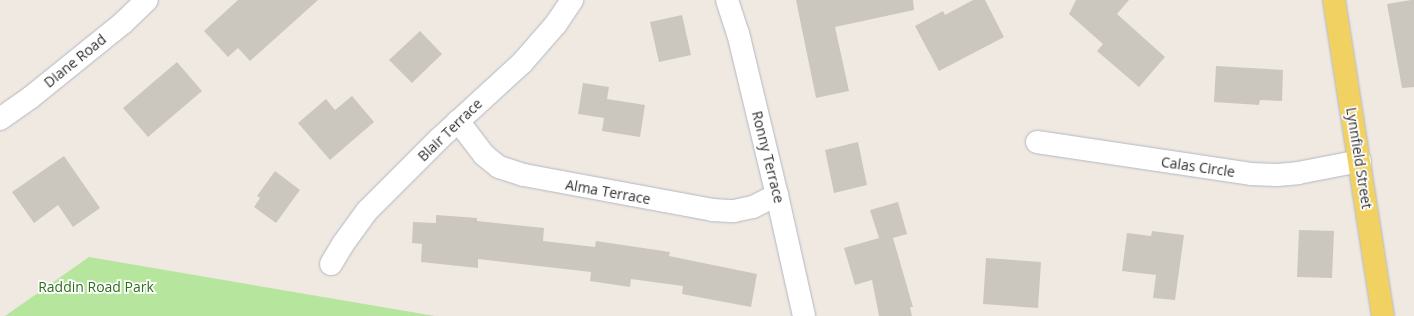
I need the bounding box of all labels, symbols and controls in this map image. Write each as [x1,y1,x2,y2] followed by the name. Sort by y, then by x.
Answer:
[41,31,109,91] street label: Diane Road
[414,95,486,165] street label: Blair Terrace
[1343,106,1375,210] street label: Lynnfield Street
[748,109,788,205] street label: Ronny Terrace
[1160,154,1236,180] street label: Calas Circle
[564,176,652,208] street label: Alma Terrace
[38,279,154,295] park label: Raddin Road Park

